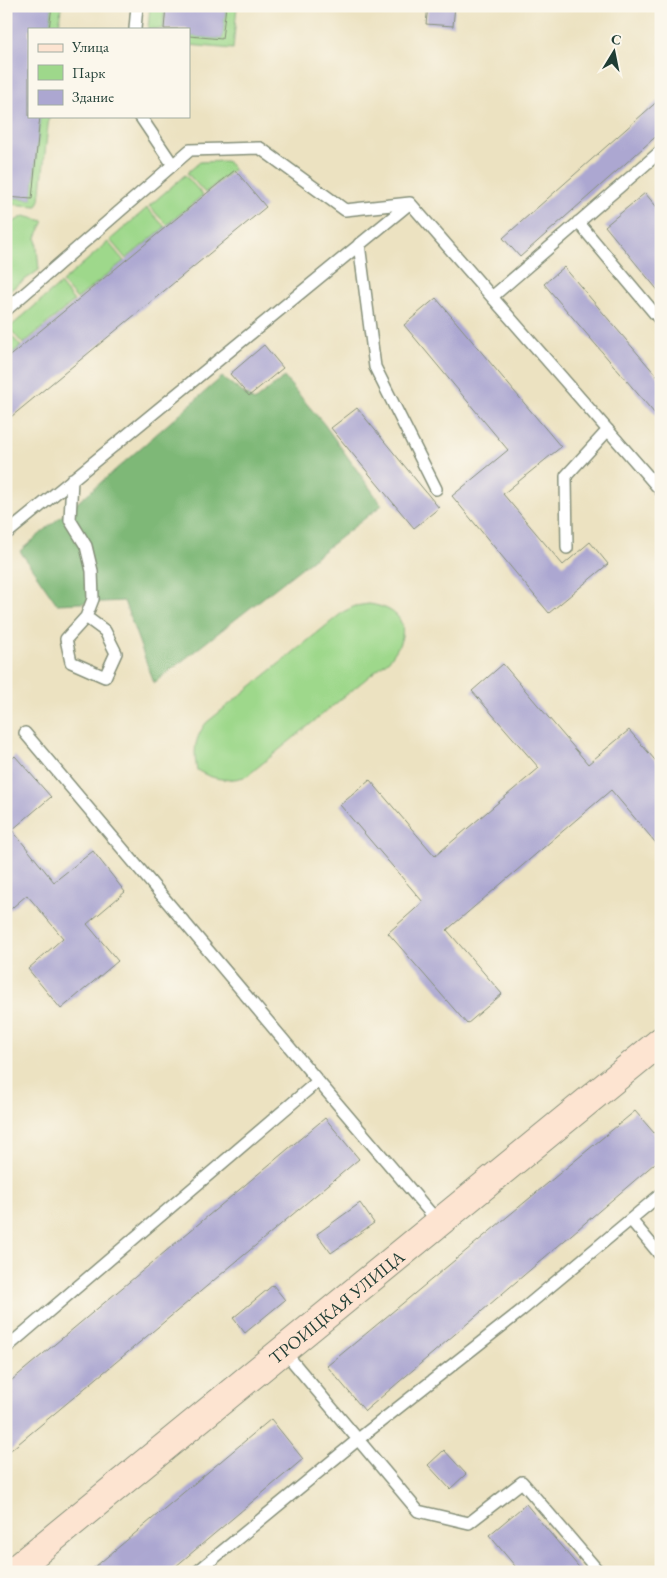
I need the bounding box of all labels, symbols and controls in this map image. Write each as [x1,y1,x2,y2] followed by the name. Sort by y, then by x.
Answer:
[28,28,190,118] legend
[590,28,640,78] north arrow
[610,29,623,49] text: С
[71,37,109,56] text: Улица
[72,63,105,82] text: Парк
[72,87,114,106] text: Здание
[264,1244,409,1369] street label: ТРОИЦКАЯ УЛИЦА

